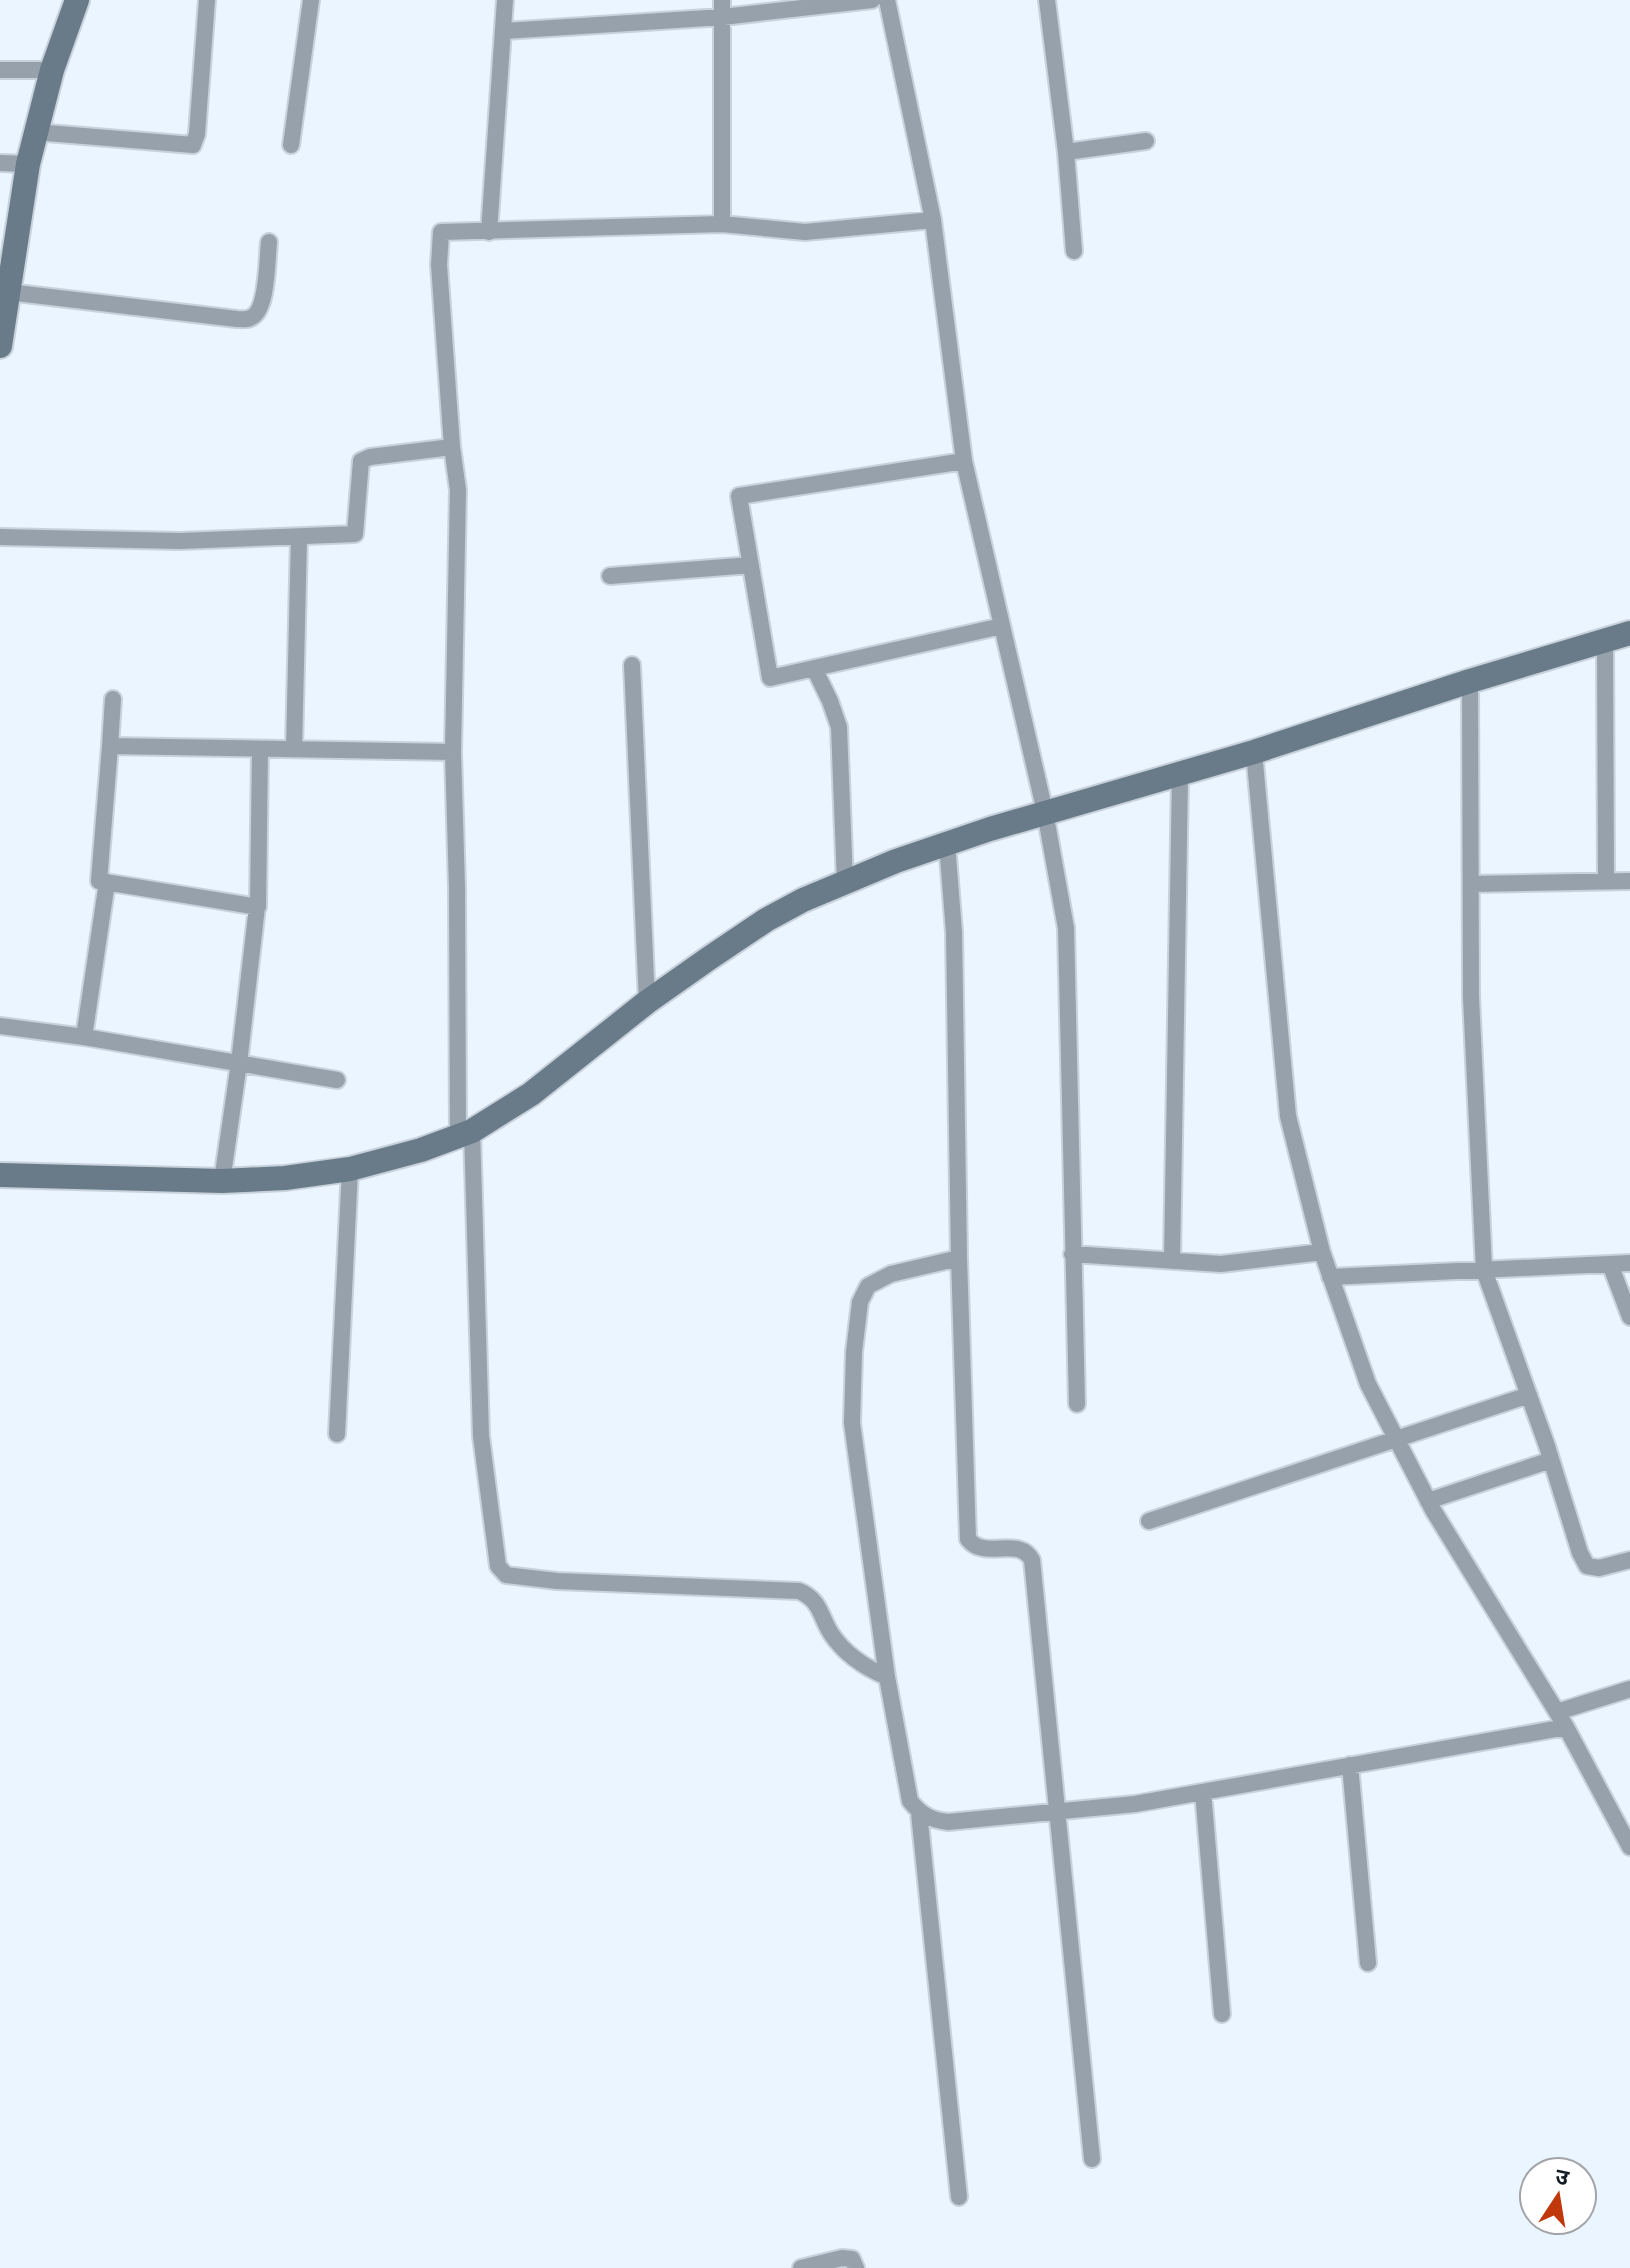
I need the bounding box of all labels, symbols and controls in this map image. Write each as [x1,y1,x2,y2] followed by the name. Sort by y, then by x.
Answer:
[1518,2156,1598,2236] north arrow
[1553,2161,1572,2192] text: उ

